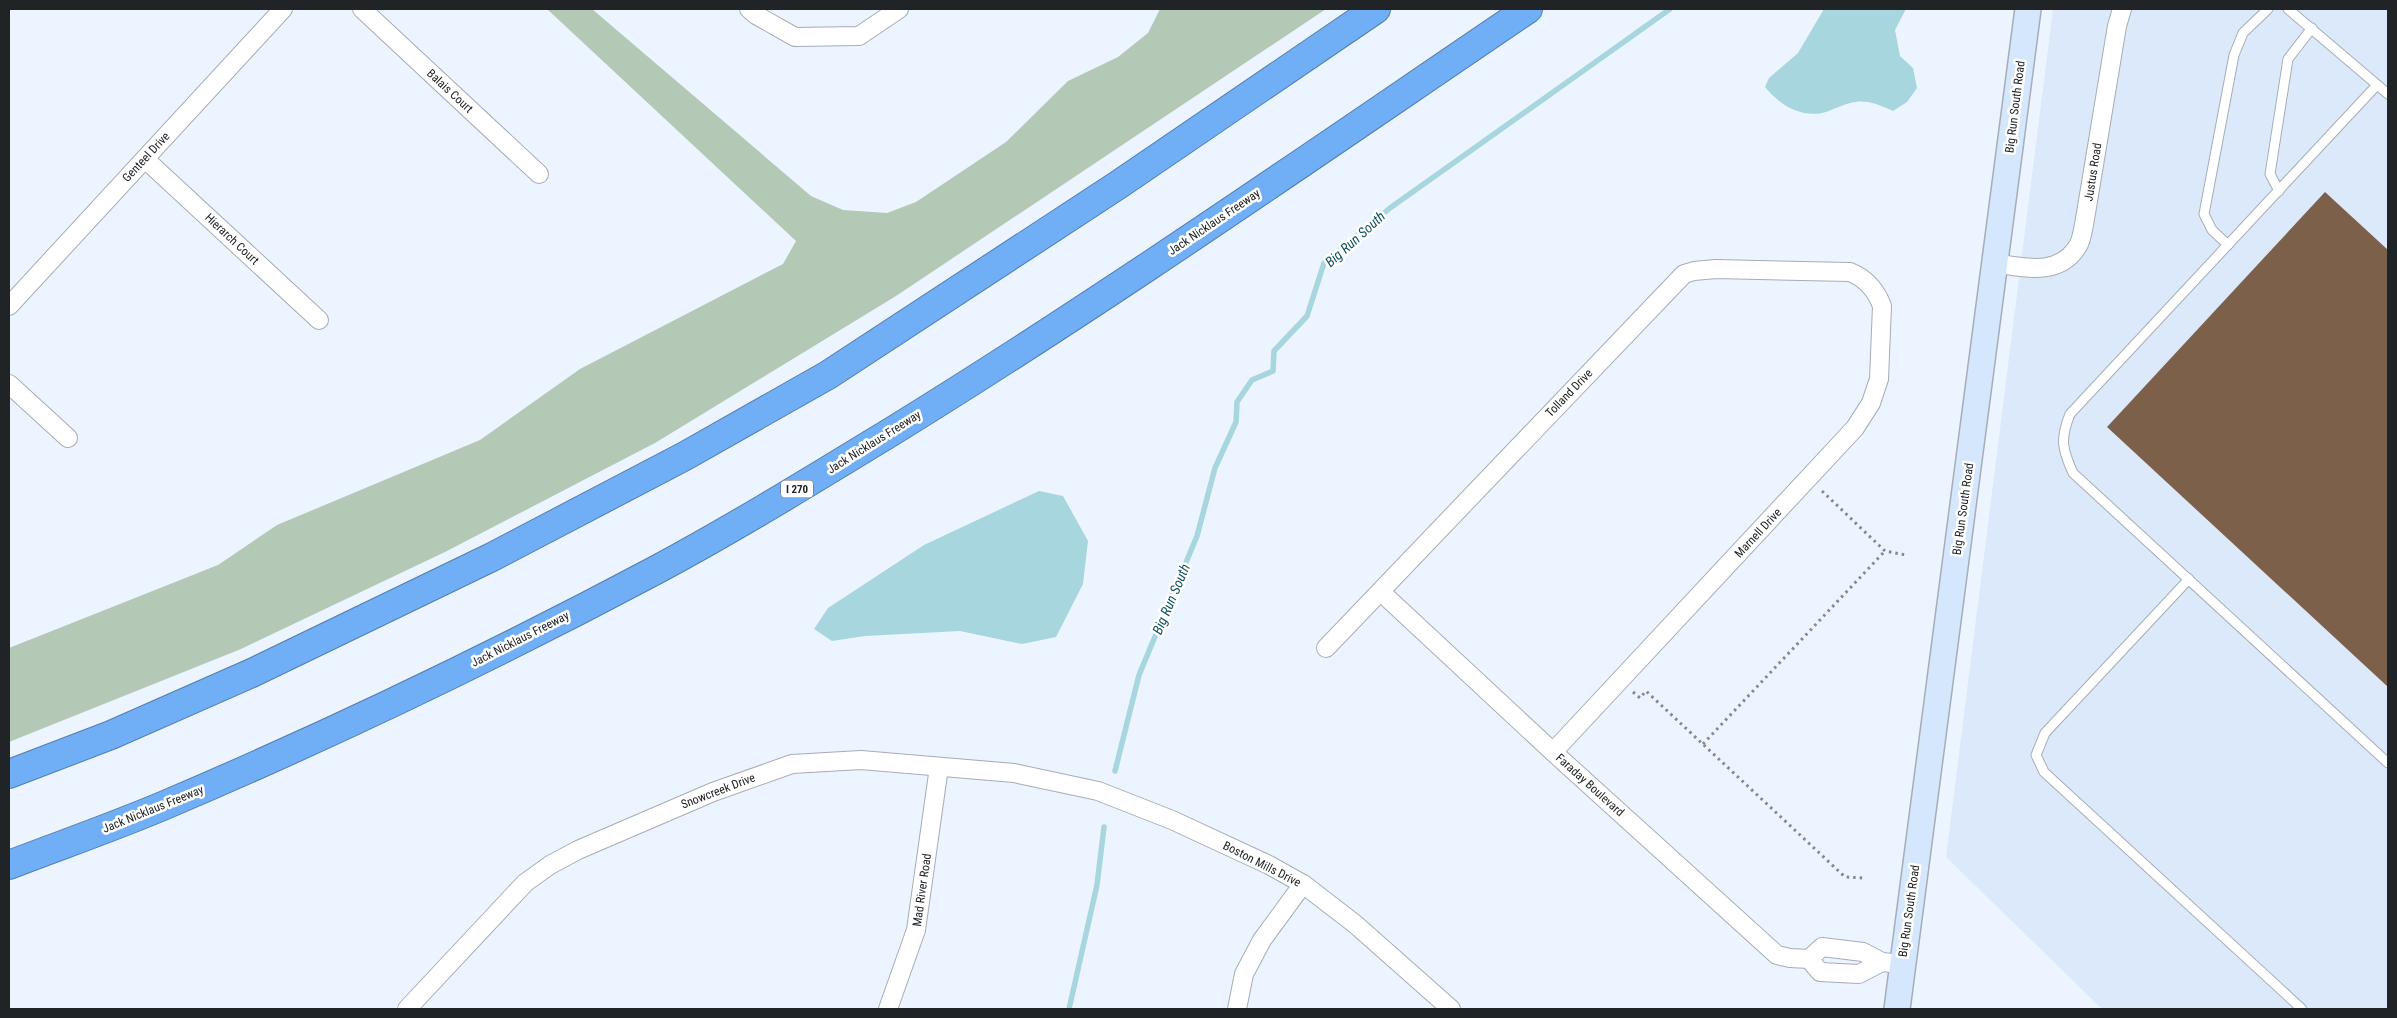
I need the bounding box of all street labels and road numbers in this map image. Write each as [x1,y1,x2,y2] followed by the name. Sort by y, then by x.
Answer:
[2002,60,2028,154] street label: Big Run South Road
[424,66,476,116] street label: Balais Court
[119,129,173,185] street label: Genteel Drive
[2081,142,2105,202] street label: Justus Road
[1165,186,1263,258] street label: Jack Nicklaus Freeway
[202,210,262,268] street label: Hierarch Court
[1543,366,1596,420] street label: Tolland Drive
[825,408,923,476] street label: Jack Nicklaus Freeway
[1950,462,1976,556] street label: Big Run South Road
[781,480,813,498] road number: I 270
[1732,505,1785,560] street label: Marnell Drive
[469,608,571,670] street label: Jack Nicklaus Freeway
[1553,751,1627,819] street label: Faraday Boulevard
[679,770,757,812] street label: Snowcreek Drive
[100,782,206,836] street label: Jack Nicklaus Freeway
[1221,838,1304,890] street label: Boston Mills Drive
[910,852,934,928] street label: Mad River Road
[1896,864,1922,958] street label: Big Run South Road

